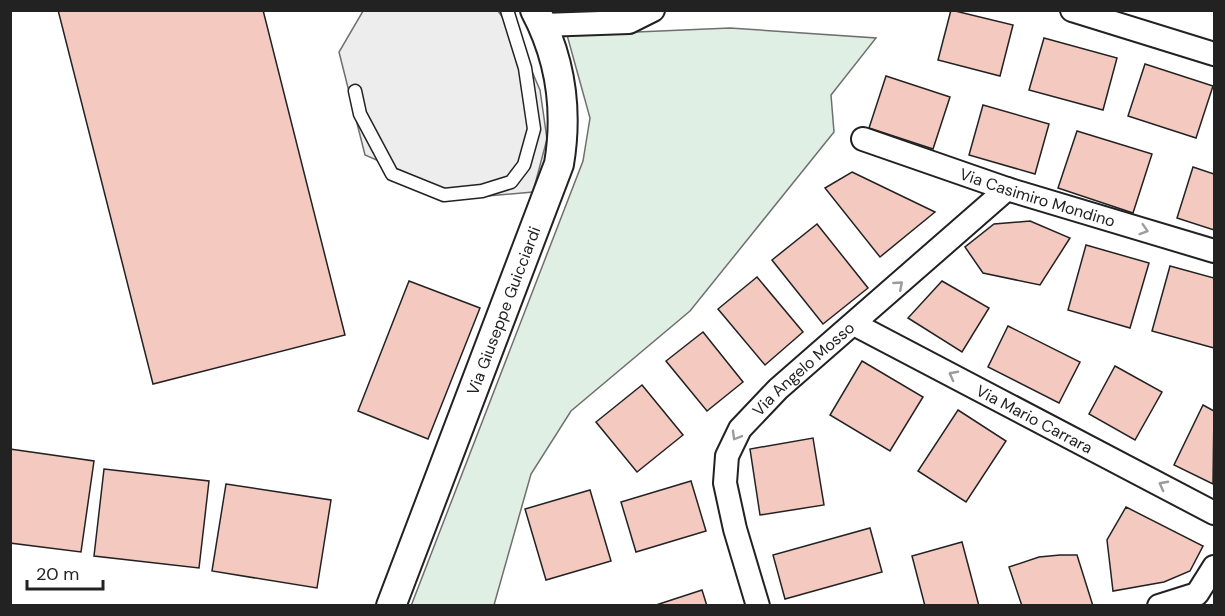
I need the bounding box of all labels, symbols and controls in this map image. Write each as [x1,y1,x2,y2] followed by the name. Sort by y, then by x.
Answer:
[957,163,1118,231] street label: Via Casimiro Mondino
[462,223,545,398] street label: Via Giuseppe Guicciardi
[1138,223,1149,235] one-way arrow
[892,281,903,292] one-way arrow
[748,317,859,420] street label: Via Angelo Mosso
[949,371,959,382] one-way arrow
[973,380,1096,458] street label: Via Mario Carrara
[732,430,744,440] one-way arrow
[1158,481,1169,492] one-way arrow
[27,553,104,591] scale bar
[36,562,79,586] text: 20 m

